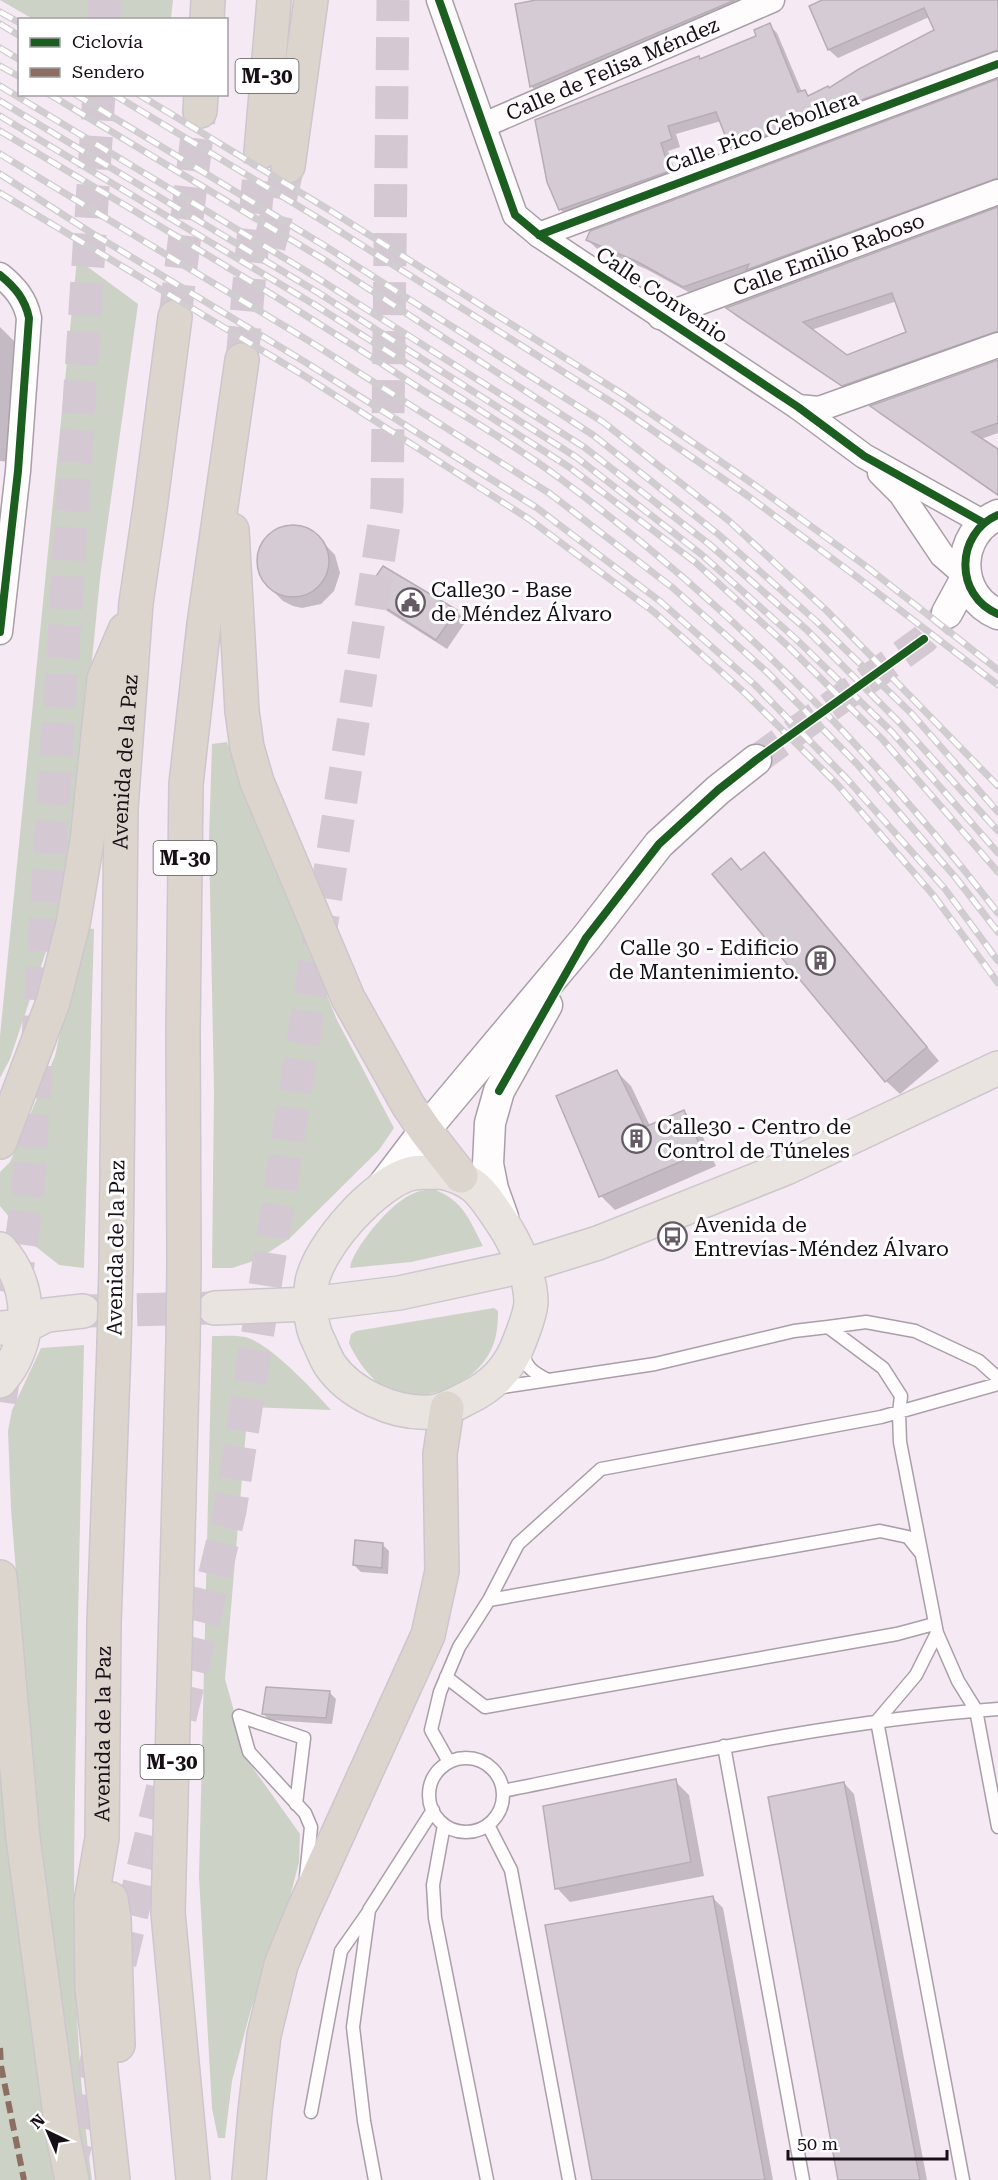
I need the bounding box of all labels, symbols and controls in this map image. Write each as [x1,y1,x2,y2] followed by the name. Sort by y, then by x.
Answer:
[503,13,722,126] street label: Calle de Felisa Méndez
[18,18,228,96] legend
[72,31,143,52] text: Ciclovía
[236,59,298,93] road number: M-30
[72,61,145,82] text: Sendero
[662,86,862,178] street label: Calle Pico Cebollera
[730,208,928,301] street label: Calle Emilio Raboso
[591,242,733,348] street label: Calle Convenio
[431,578,612,626] place label: Calle30 - Base de Méndez Álvaro
[394,586,426,618] public building icon: Calle30 - Base de Méndez Álvaro
[109,674,143,850] street label: Avenida de la Paz
[154,841,216,875] road number: M-30
[609,936,799,984] place label: Calle 30 - Edificio de Mantenimiento.
[804,944,836,976] building icon: Calle 30 - Edificio de Mantenimiento.
[657,1115,851,1163] place label: Calle30 - Centro de Control de Túneles
[620,1123,652,1155] building icon: Calle30 - Centro de Control de Túneles
[102,1160,130,1336] street label: Avenida de la Paz
[694,1213,949,1261] place label: Avenida de Entrevías-Méndez Álvaro
[657,1221,689,1253] bus stop icon: Avenida de Entrevías-Méndez Álvaro
[90,1646,116,1822] street label: Avenida de la Paz
[140,1745,204,1779] road number: M-30
[18,2102,78,2162] north arrow
[27,2110,49,2133] text: N
[788,2123,947,2161] scale bar
[797,2133,838,2154] text: 50 m

